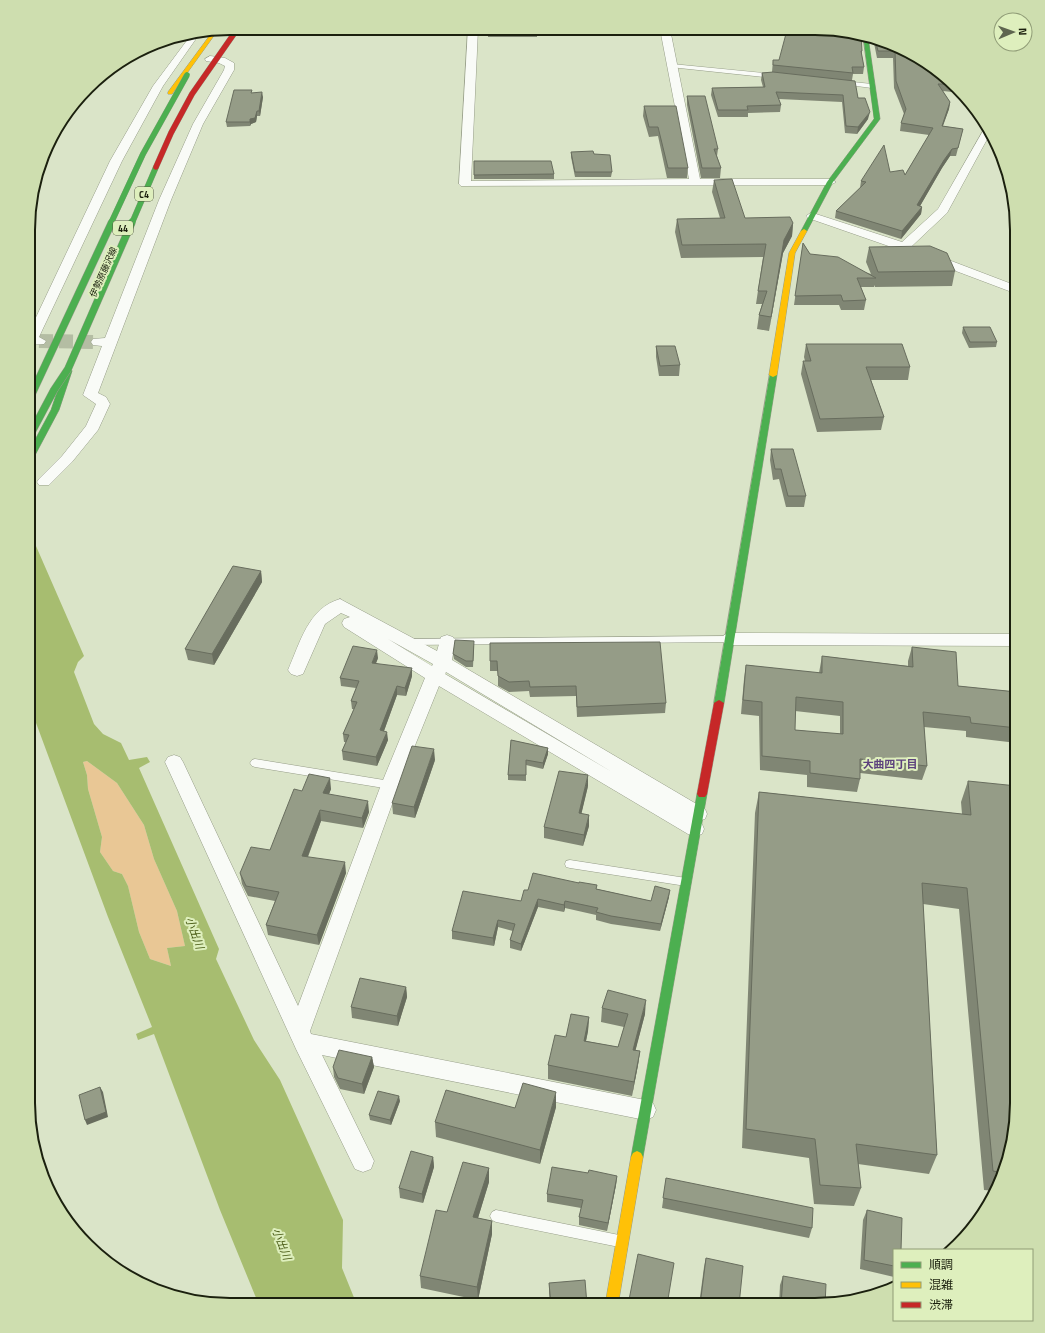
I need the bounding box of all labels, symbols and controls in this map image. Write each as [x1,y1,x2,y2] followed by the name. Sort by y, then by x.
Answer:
[993,12,1033,52] north arrow
[1015,28,1031,36] text: N
[135,187,153,201] road number: C4
[113,221,133,235] road number: 44
[86,244,120,300] street label: 伊勢原藤沢線
[863,756,918,772] district label: 大曲四丁目
[182,915,209,952] water label: 小出川
[269,1226,296,1263] water label: 小出川
[893,1249,1033,1321] legend
[929,1255,953,1274] text: 順調
[929,1275,953,1294] text: 混雑
[929,1295,953,1314] text: 渋滞

